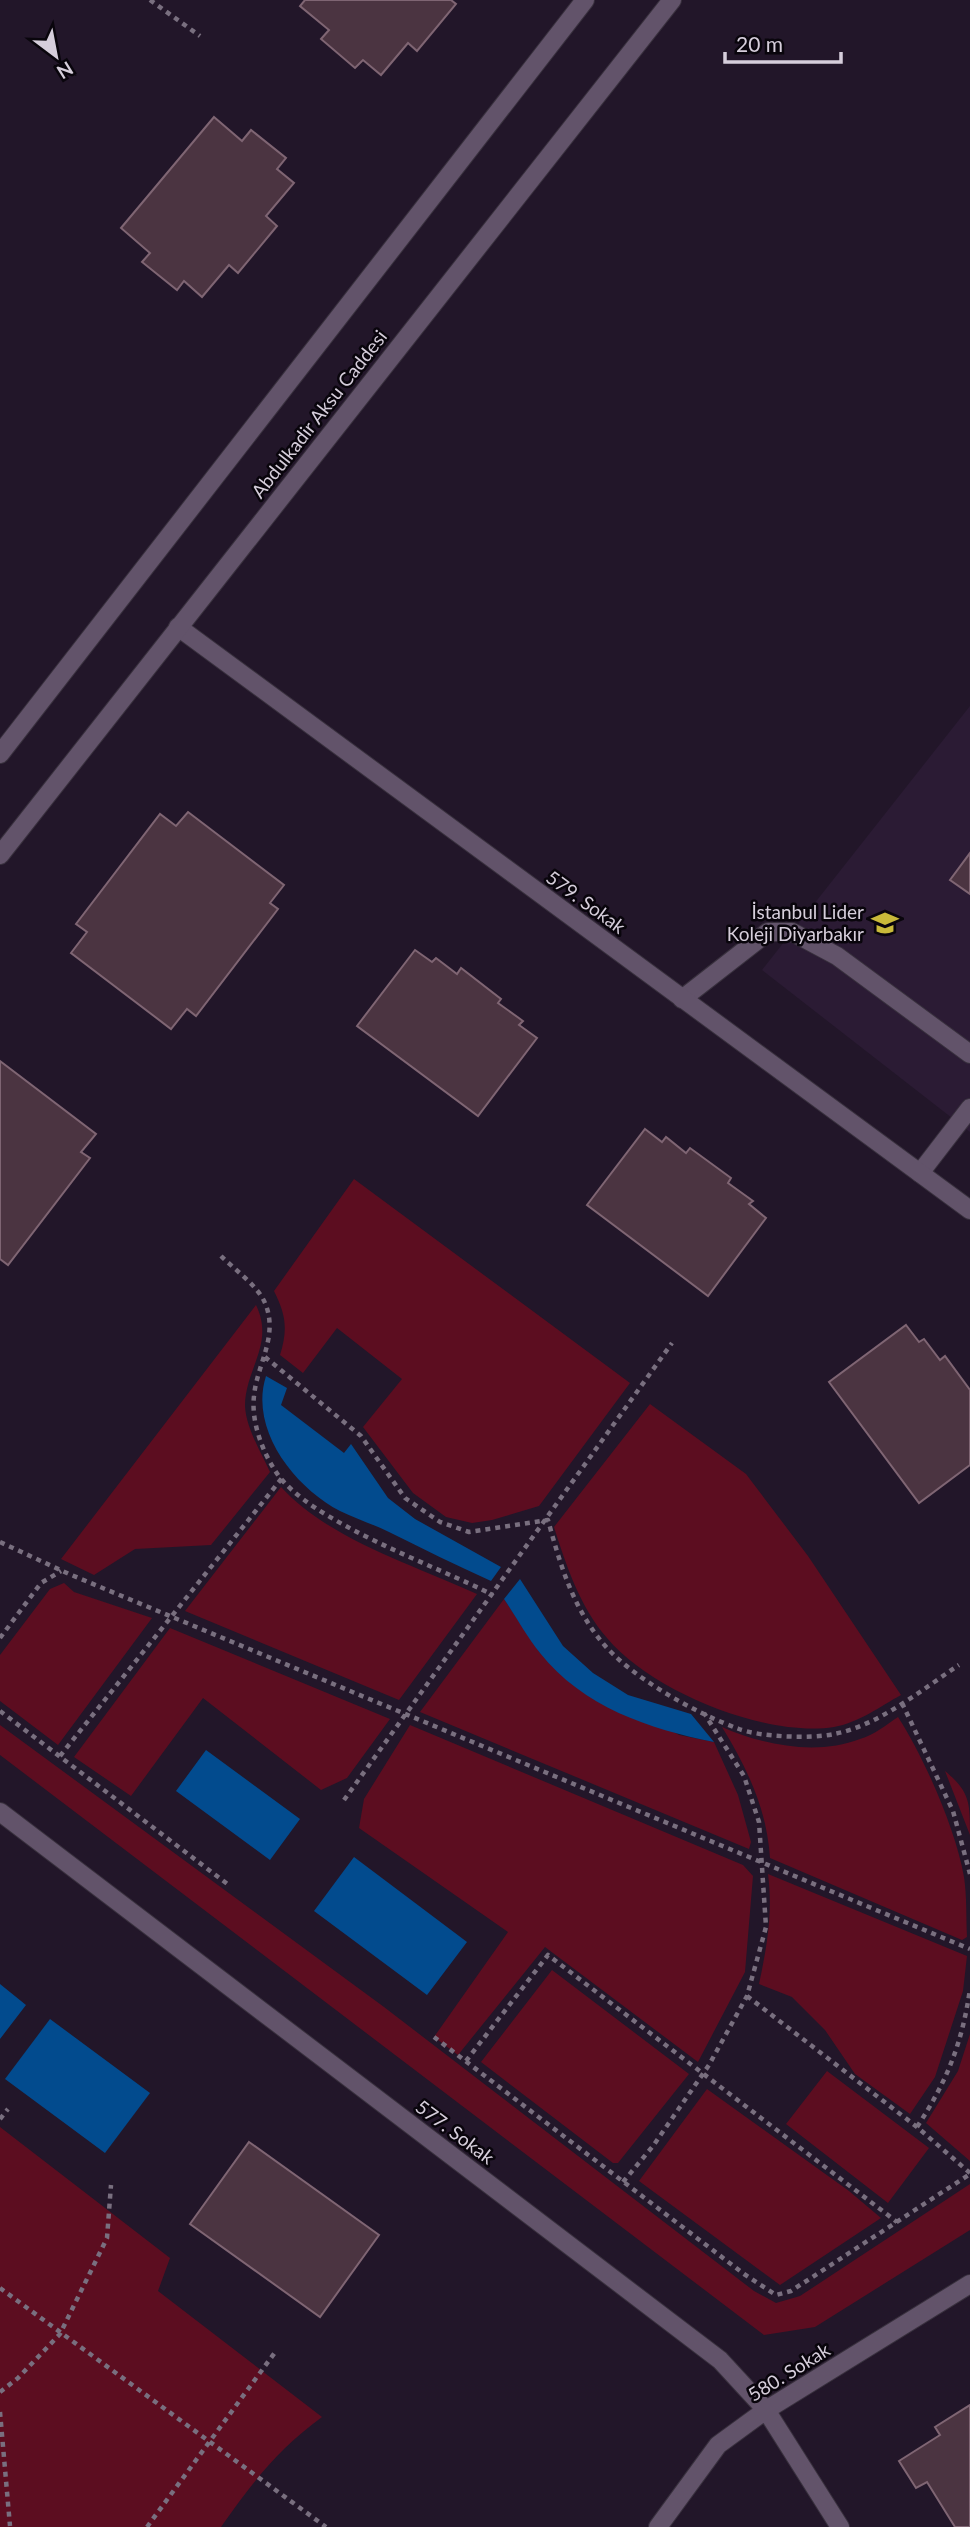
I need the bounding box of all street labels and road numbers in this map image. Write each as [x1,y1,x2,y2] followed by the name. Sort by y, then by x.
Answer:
[246,325,391,502] street label: Abdulkadir Aksu Caddesi
[542,865,631,938] street label: 579. Sokak
[412,2095,499,2169] street label: 577. Sokak
[744,2337,834,2406] street label: 580. Sokak

